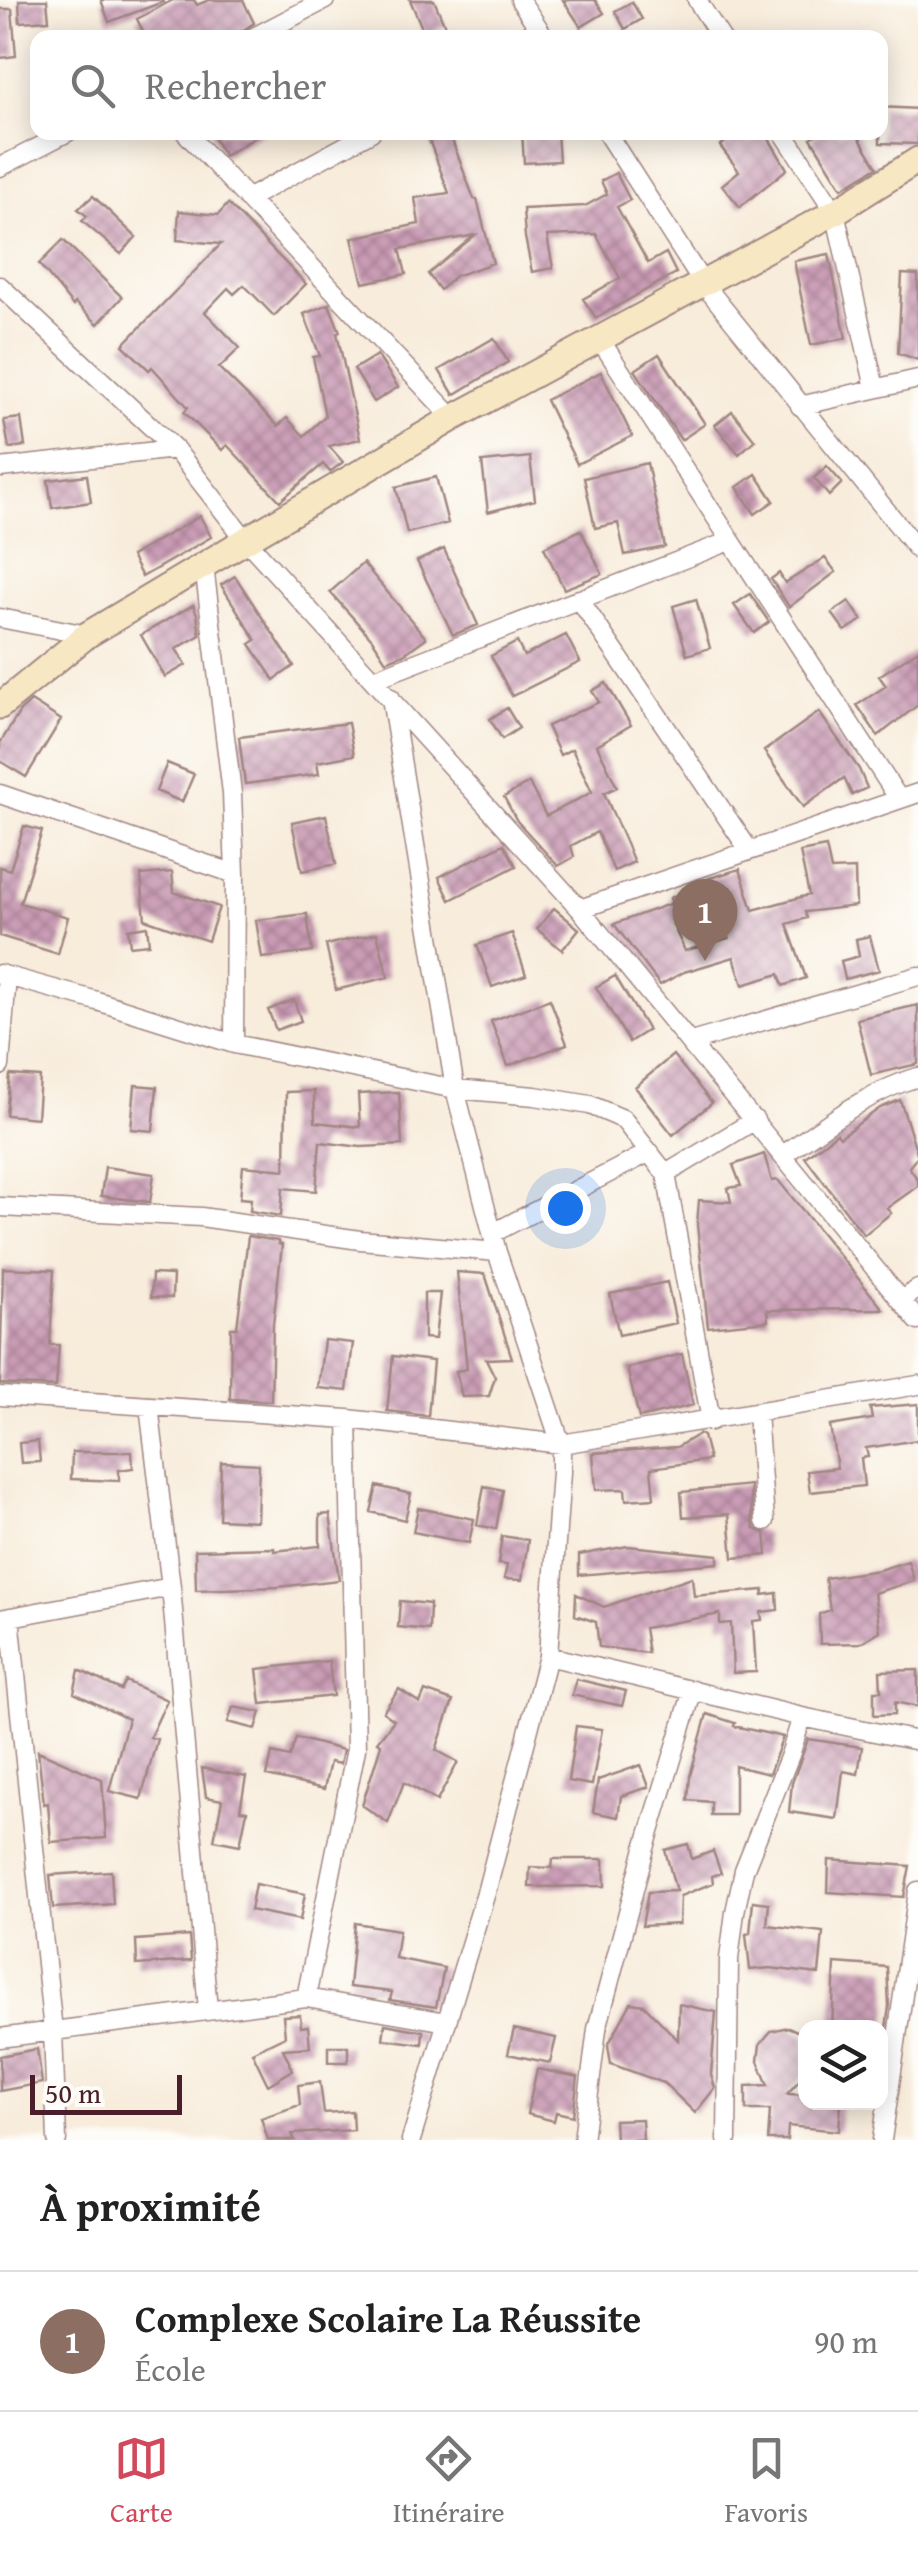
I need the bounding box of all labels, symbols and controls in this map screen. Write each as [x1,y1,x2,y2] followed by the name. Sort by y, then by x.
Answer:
[30,30,888,140] search box
[145,57,326,113] text: Rechercher
[65,58,120,113] icon: search
[672,878,738,961] pin: 1
[540,1183,591,1234] your location
[798,2020,888,2110] map controls
[798,2020,888,2110] button: layers
[30,2070,182,2114] scale bar
[45,2072,101,2113] text: 50 m
[40,2175,261,2236] text: À proximité
[135,2290,641,2346] text: Complexe Scolaire La Réussite
[64,2318,81,2365] text: 1
[814,2318,878,2365] text: 90 m
[135,2346,206,2393] text: École
[110,2431,173,2532] tab: Carte
[393,2431,505,2532] tab: Itinéraire
[725,2431,808,2532] tab: Favoris

